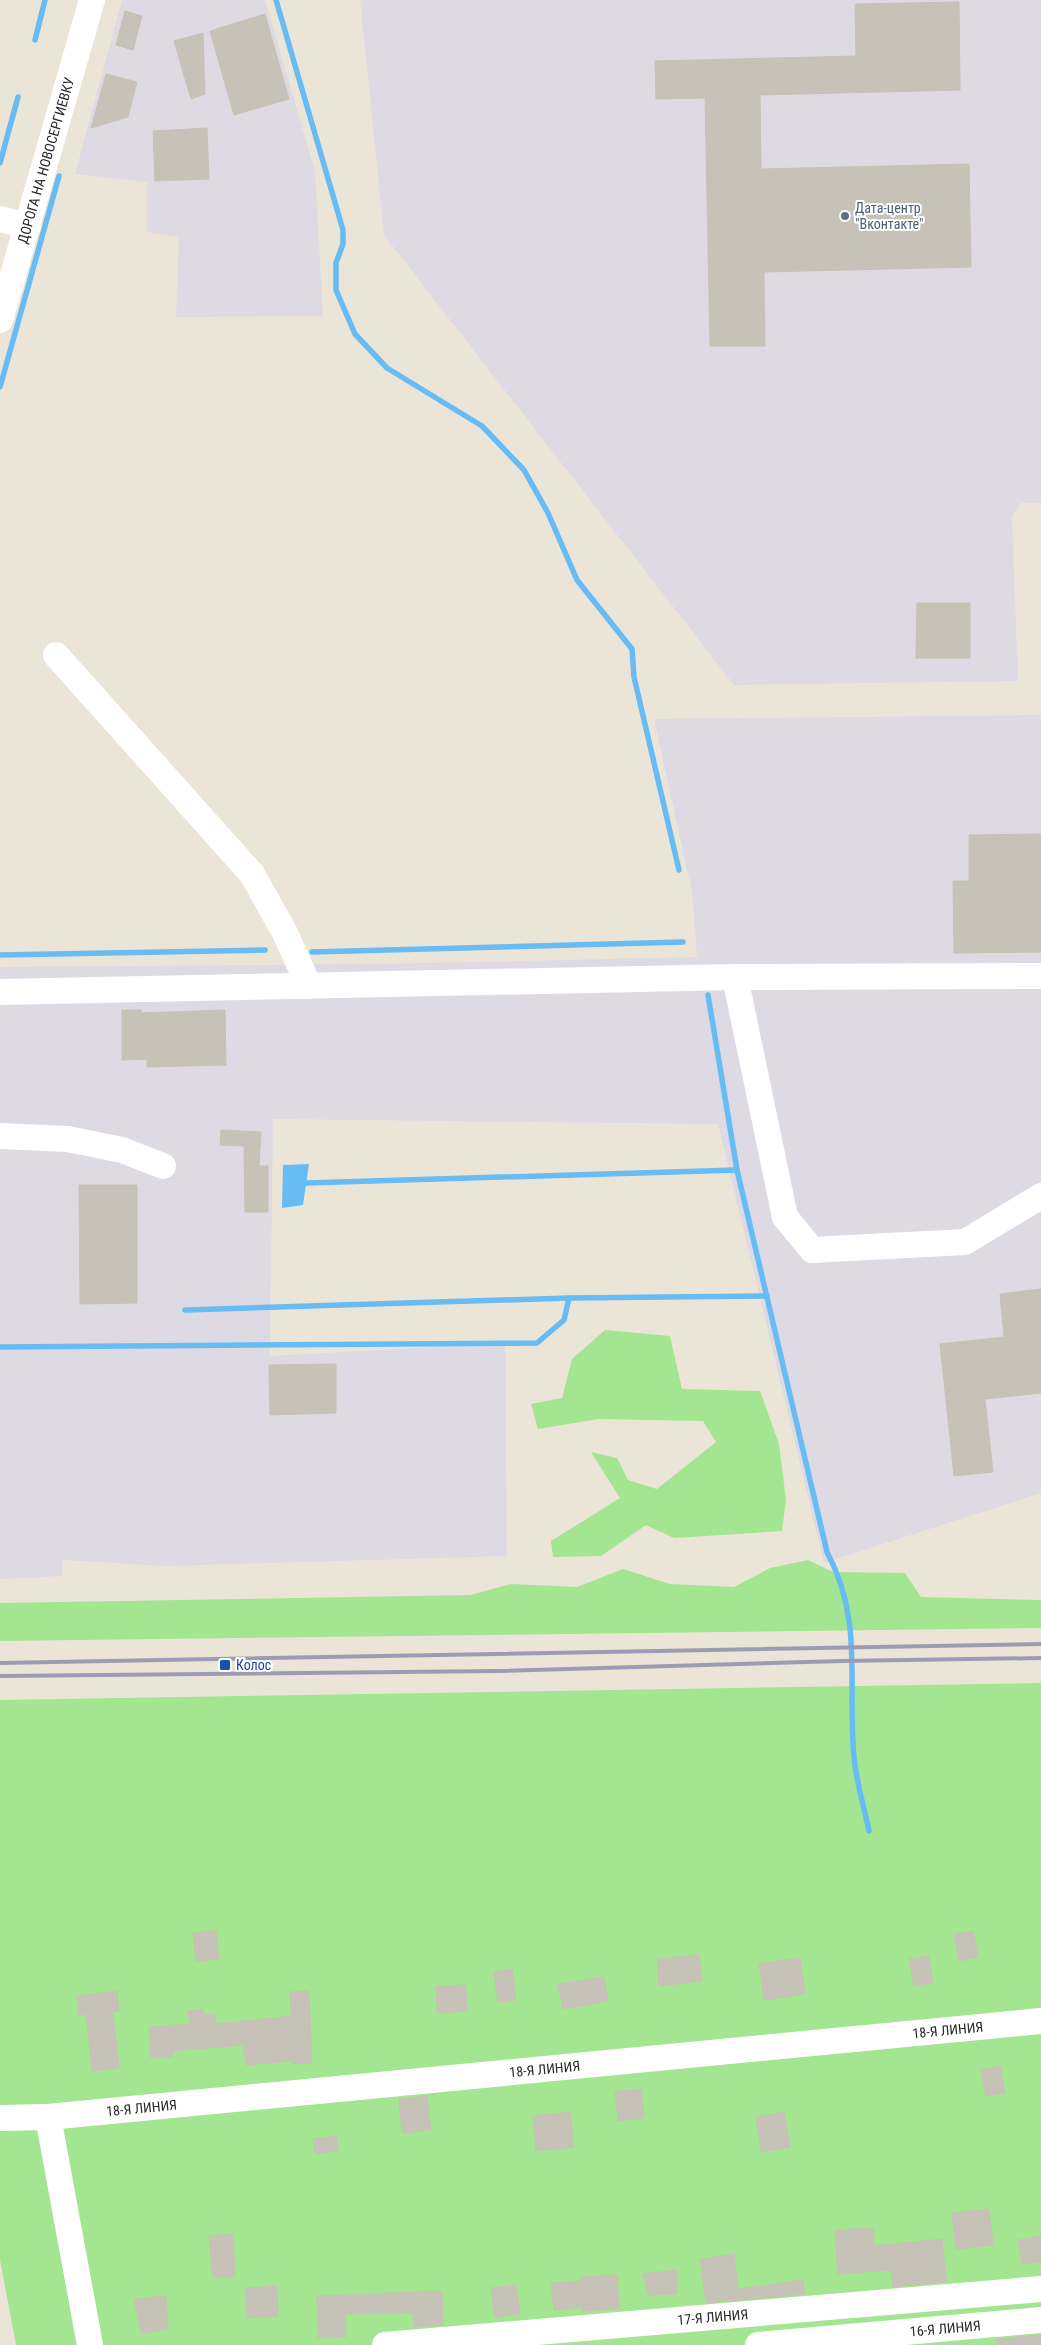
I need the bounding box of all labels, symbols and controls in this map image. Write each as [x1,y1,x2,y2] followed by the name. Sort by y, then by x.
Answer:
[14,75,77,245] street label: ДОРОГА НА НОВОСЕРГИЕВКУ
[855,200,924,232] place label: Дата-центр "Вконтакте"
[839,210,851,222] marker: Дата-центр "Вконтакте"
[236,1657,271,1673] place label: Колос
[218,1658,232,1672] marker: Колос
[912,2019,984,2041] street label: 18-Я ЛИНИЯ
[509,2058,581,2080] street label: 18-Я ЛИНИЯ
[105,2097,178,2119] street label: 18-Я ЛИНИЯ
[677,2306,749,2328] street label: 17-Я ЛИНИЯ
[909,2317,981,2340] street label: 16-Я ЛИНИЯ

